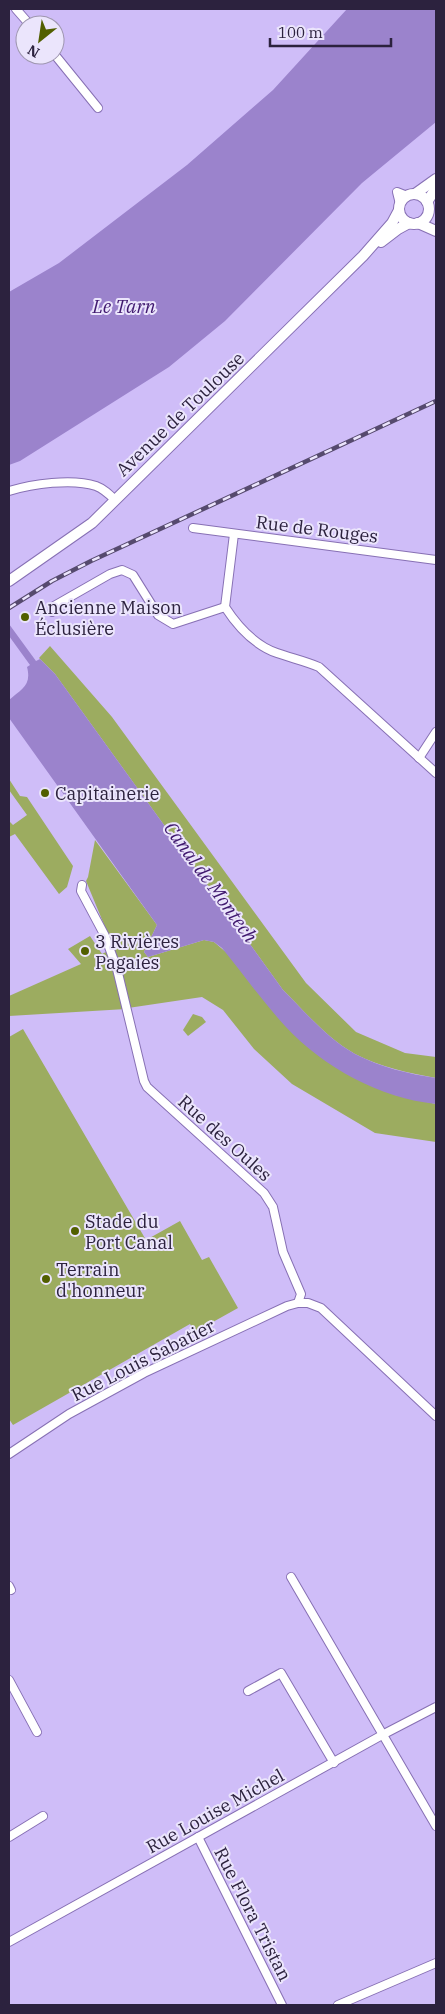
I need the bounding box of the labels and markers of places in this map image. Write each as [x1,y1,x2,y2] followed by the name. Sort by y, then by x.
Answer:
[35,596,182,640] place label: Ancienne Maison Éclusière
[19,611,31,623] marker: Ancienne Maison Éclusière
[55,782,159,805] place label: Capitainerie
[39,787,51,799] marker: Capitainerie
[95,930,179,974] place label: 3 Rivières Pagaies
[79,945,91,957] marker: 3 Rivières Pagaies
[85,1210,173,1254] place label: Stade du Port Canal
[69,1225,81,1237] marker: Stade du Port Canal
[56,1258,144,1302] place label: Terrain d'honneur
[40,1273,52,1285] marker: Terrain d'honneur

